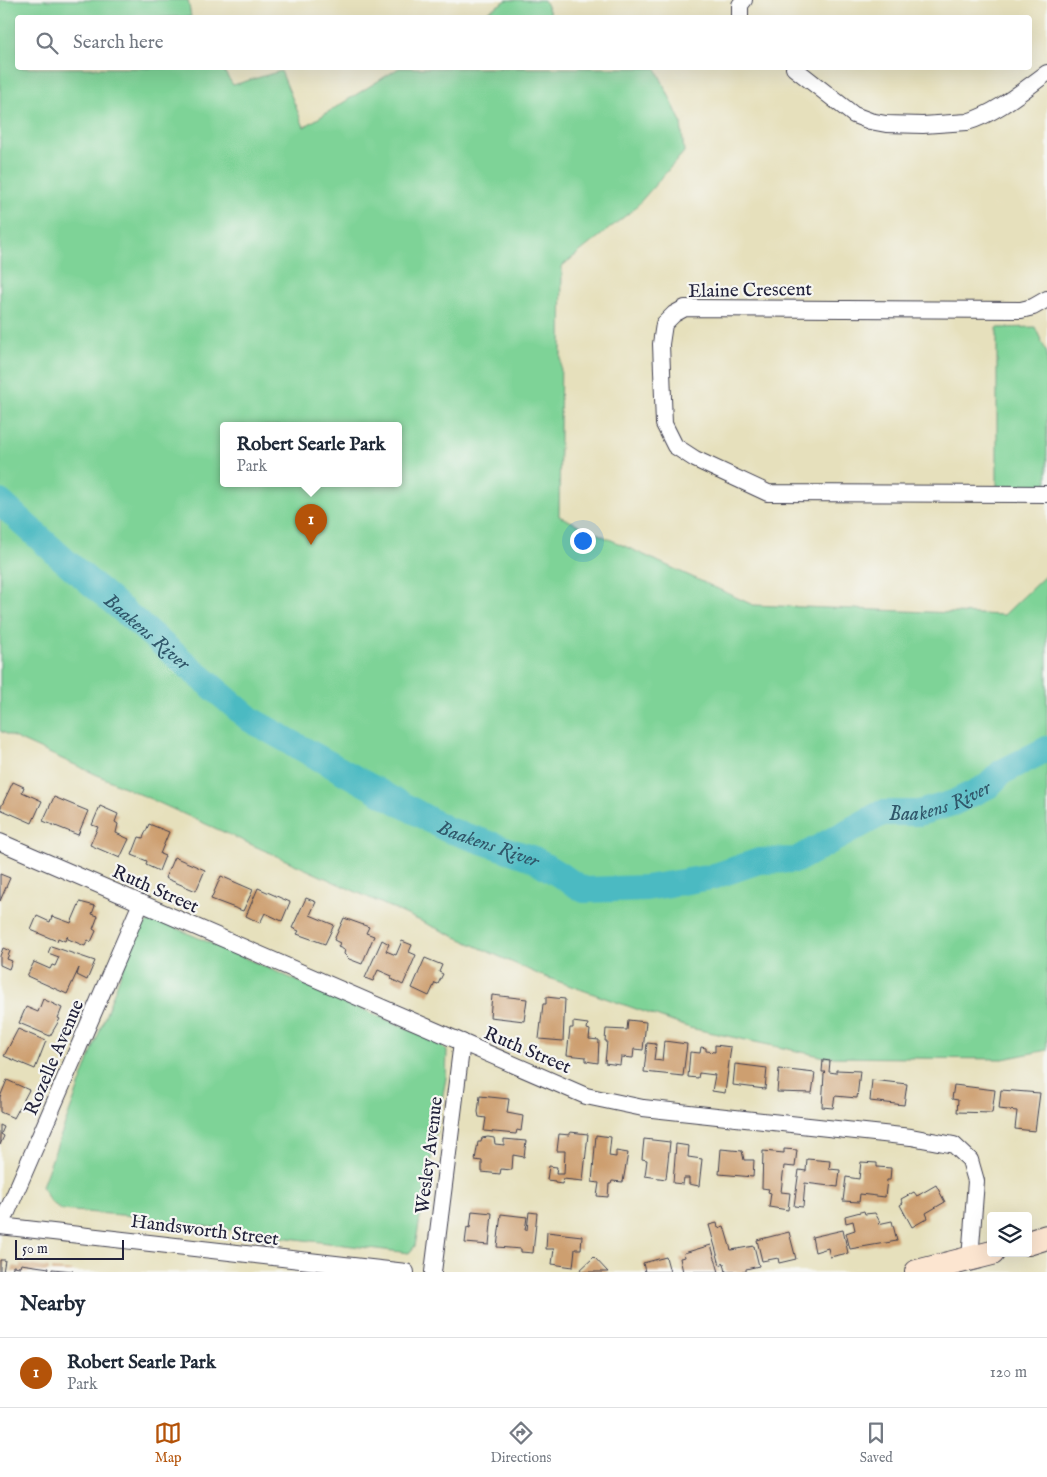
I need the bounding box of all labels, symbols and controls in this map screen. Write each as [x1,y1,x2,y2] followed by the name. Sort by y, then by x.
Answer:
[15,15,1032,70] search box
[33,29,61,57] icon: search
[73,31,164,55] text: Search here
[688,278,813,304] street label: Elaine Crescent
[220,422,402,487] popup
[237,433,385,457] text: Robert Searle Park
[237,457,267,477] text: Park
[295,504,327,545] pin: 1
[570,528,596,554] your location
[98,588,196,677] water label: Baakens River
[889,775,996,827] water label: Baakens River
[432,816,545,874] water label: Baakens River
[108,860,203,920] street label: Ruth Street
[20,996,90,1119] street label: Rozelle Avenue
[480,1022,575,1080] street label: Ruth Street
[411,1095,449,1215] street label: Wesley Avenue
[129,1210,281,1252] street label: Handsworth Street
[987,1212,1032,1257] map controls
[987,1212,1032,1257] button: layers
[15,1237,124,1260] scale bar
[22,1240,48,1258] text: 50 m
[20,1291,85,1318] text: Nearby
[67,1351,216,1375] text: Robert Searle Park
[33,1363,39,1383] text: 1
[990,1363,1027,1383] text: 120 m
[67,1375,97,1395] text: Park
[154,1419,182,1467] tab: Map
[490,1419,551,1467] tab: Directions
[860,1419,893,1467] tab: Saved

